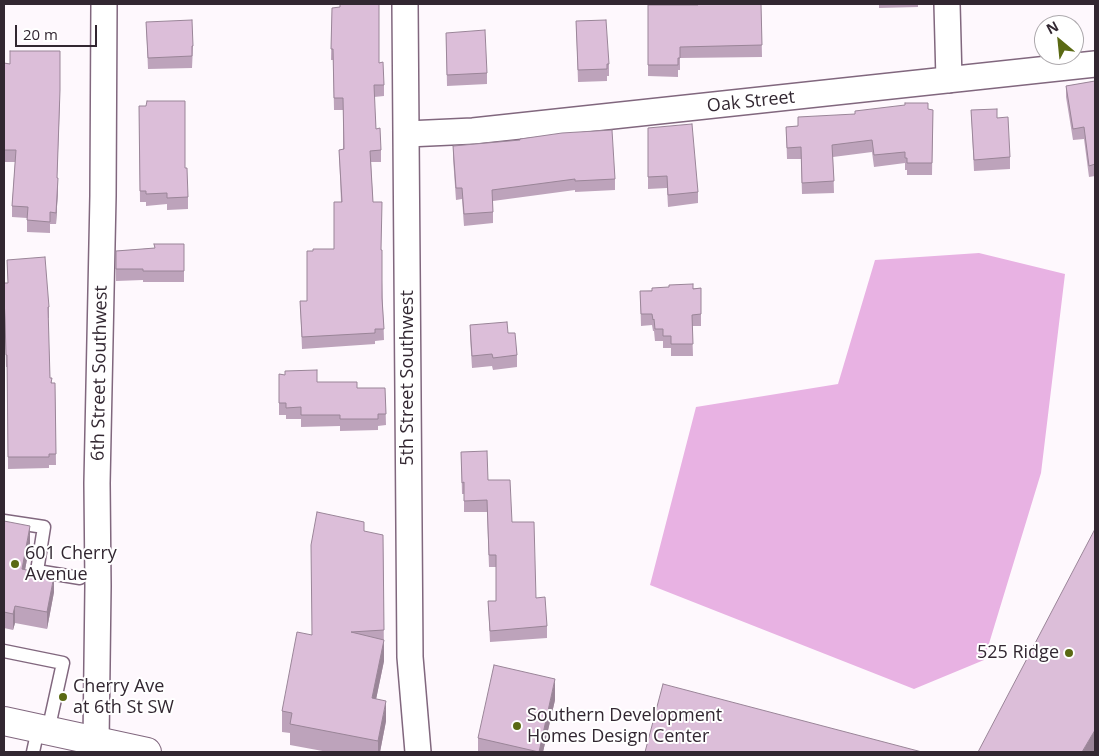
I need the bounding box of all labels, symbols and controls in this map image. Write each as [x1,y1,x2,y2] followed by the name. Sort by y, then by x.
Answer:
[18,15,100,47] scale bar
[1034,15,1084,65] north arrow
[1043,16,1062,38] text: N
[23,24,58,44] text: 20 m
[706,87,796,117] street label: Oak Street
[88,285,112,461] street label: 6th Street Southwest
[397,290,419,466] street label: 5th Street Southwest
[25,543,117,586] place label: 601 Cherry Avenue
[9,558,21,570] marker: 601 Cherry Avenue
[977,642,1059,664] place label: 525 Ridge
[1063,647,1075,659] marker: 525 Ridge
[73,676,174,719] place label: Cherry Ave at 6th St SW
[57,691,69,703] marker: Cherry Ave at 6th St SW
[527,705,722,748] place label: Southern Development Homes Design Center
[511,720,523,732] marker: Southern Development Homes Design Center

